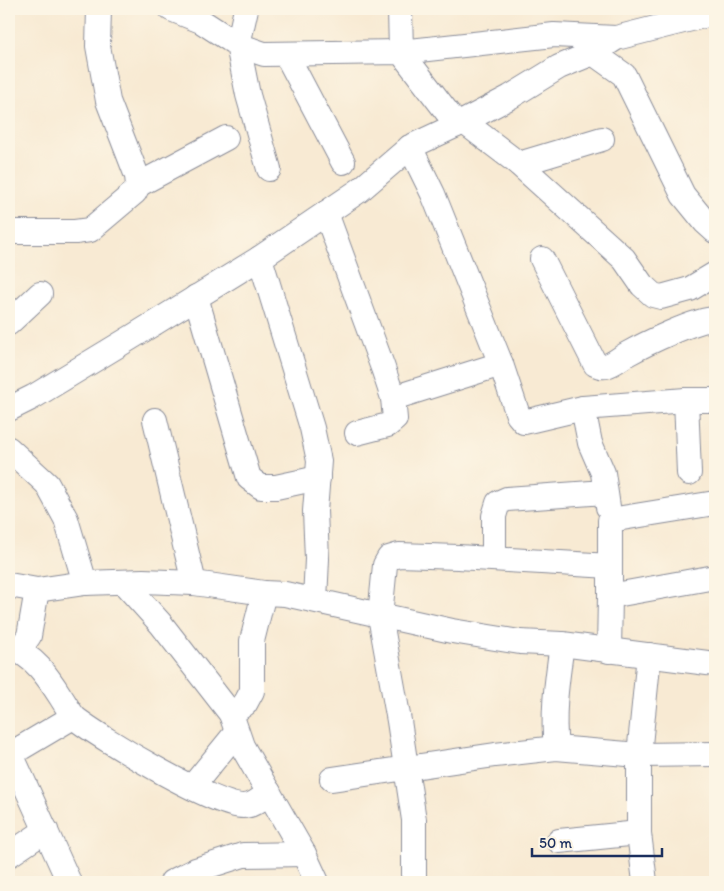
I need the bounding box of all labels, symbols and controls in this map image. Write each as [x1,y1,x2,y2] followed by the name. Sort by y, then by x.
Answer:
[532,826,662,858] scale bar
[539,834,572,852] text: 50 m

